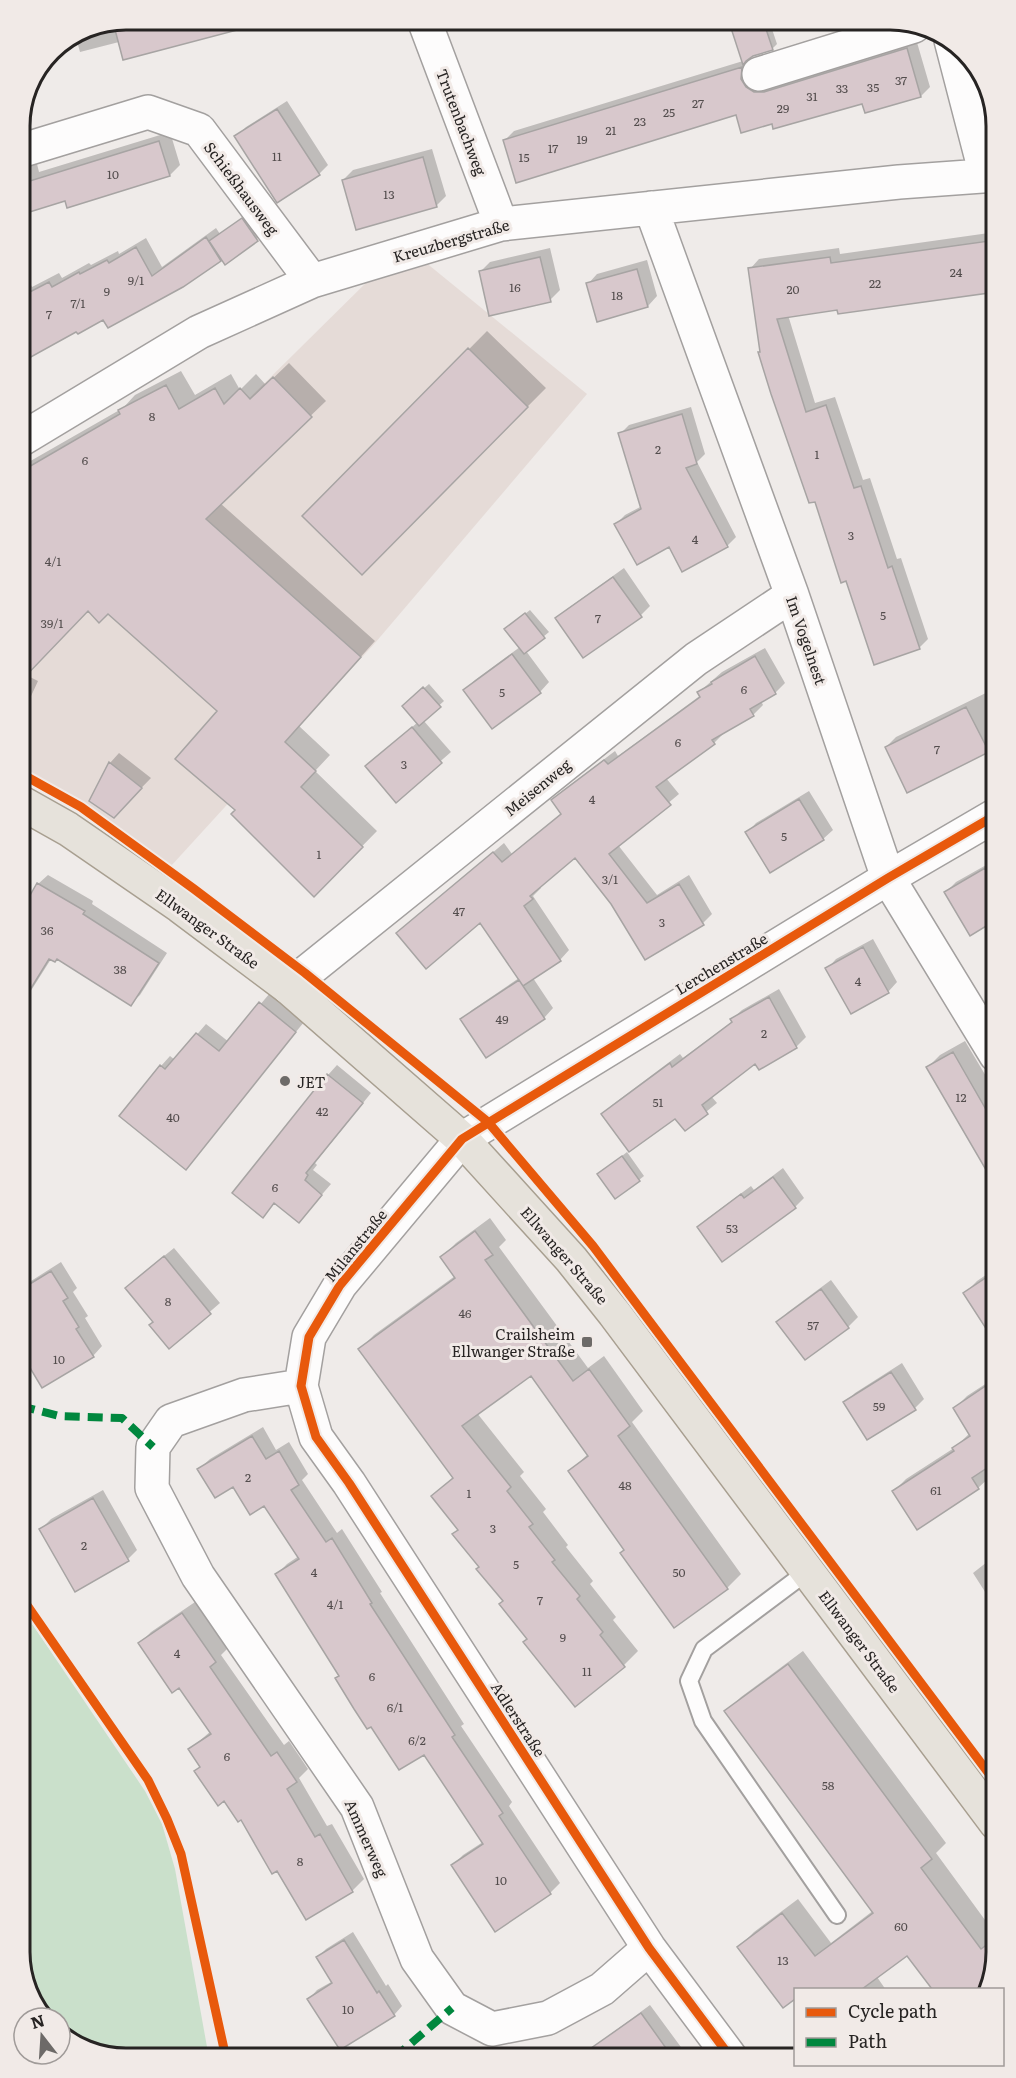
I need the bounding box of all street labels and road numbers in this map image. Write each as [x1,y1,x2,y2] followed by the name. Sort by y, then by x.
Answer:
[431,65,493,179] street label: Trutenbachweg
[199,136,285,240] street label: Schießhausweg
[390,212,512,268] street label: Kreuzbergstraße
[781,592,833,688] street label: Im Vogelnest
[499,752,576,821] street label: Meisenweg
[151,882,265,974] street label: Ellwanger Straße
[670,926,772,1000] street label: Lerchenstraße
[516,1201,614,1309] street label: Ellwanger Straße
[318,1203,392,1286] street label: Milanstraße
[814,1585,906,1697] street label: Ellwanger Straße
[486,1677,552,1761] street label: Adlerstraße
[340,1795,395,1881] street label: Ammerweg

